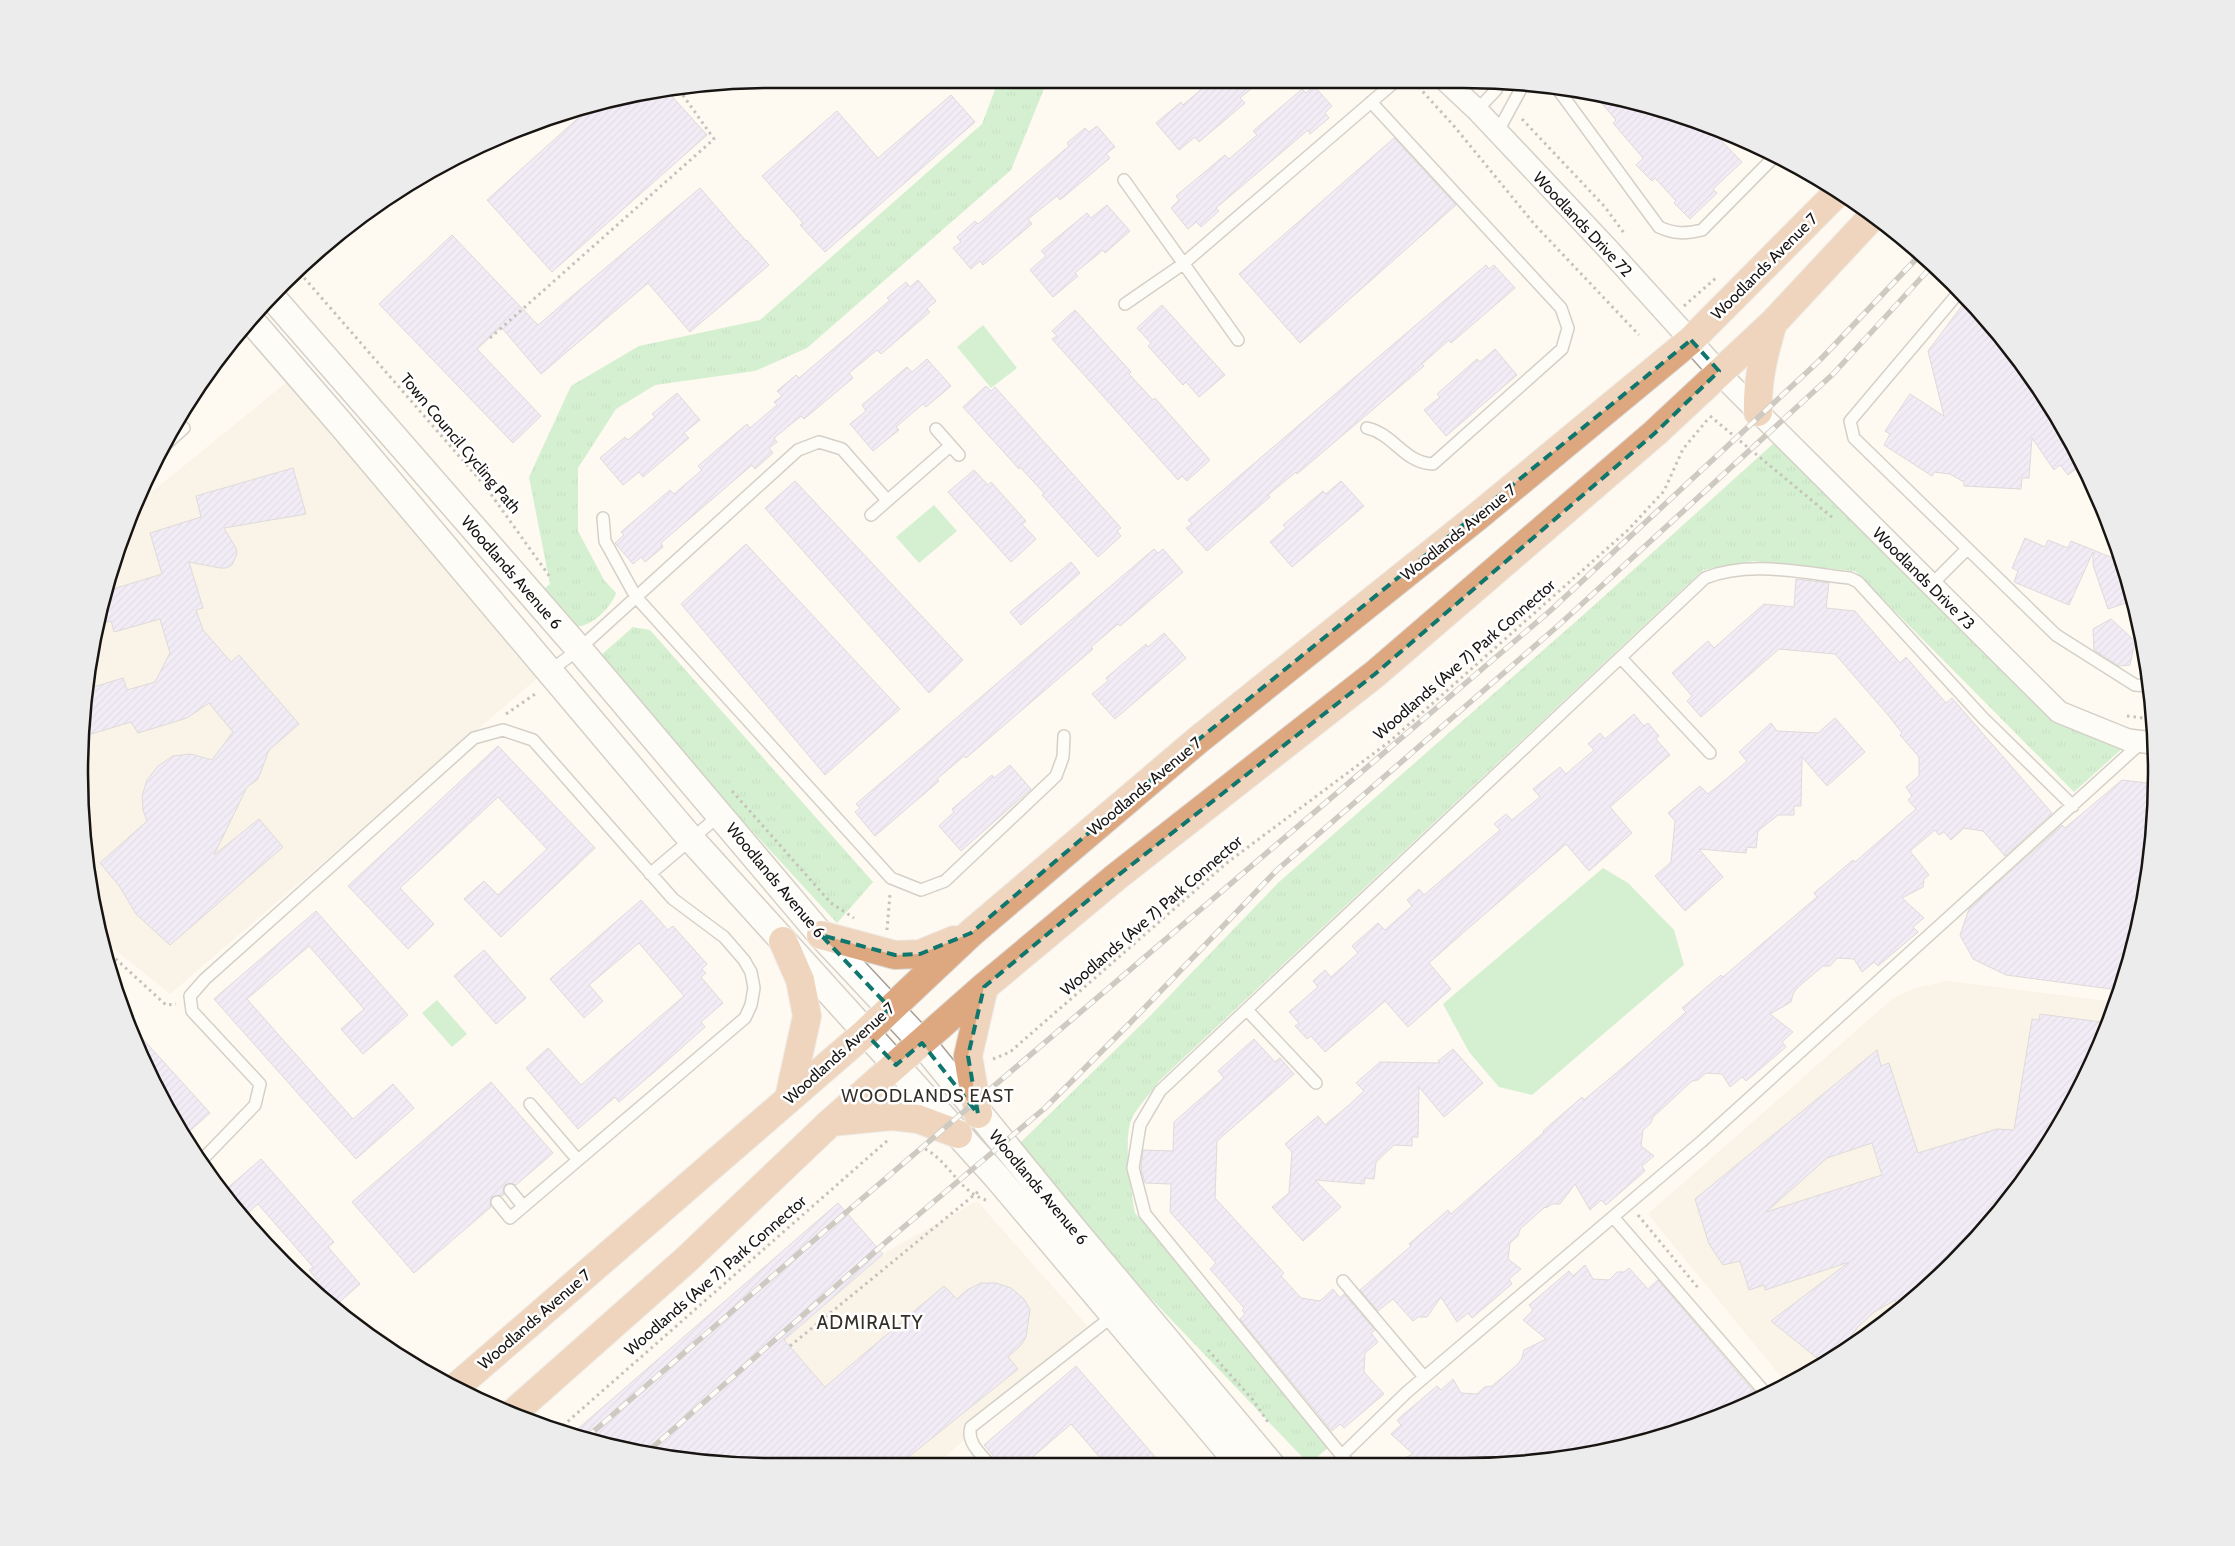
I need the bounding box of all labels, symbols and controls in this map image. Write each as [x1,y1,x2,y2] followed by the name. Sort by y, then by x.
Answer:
[1529,168,1636,281] street label: Woodlands Drive 72
[1707,209,1822,324] street label: Woodlands Avenue 7
[396,369,525,517] street label: Town Council Cycling Path
[1397,480,1520,585] street label: Woodlands Avenue 7
[457,512,566,633] street label: Woodlands Avenue 6
[1869,523,1979,633] street label: Woodlands Drive 73
[1370,575,1560,743] street label: Woodlands (Ave 7) Park Connector
[1083,733,1205,840] street label: Woodlands Avenue 7
[722,819,829,942] street label: Woodlands Avenue 6
[1057,831,1247,999] street label: Woodlands (Ave 7) Park Connector
[780,999,899,1108] street label: Woodlands Avenue 7
[841,1085,1015,1107] district label: WOODLANDS EAST
[985,1126,1092,1249] street label: Woodlands Avenue 6
[621,1191,811,1359] street label: Woodlands (Ave 7) Park Connector
[474,1265,594,1373] street label: Woodlands Avenue 7
[817,1311,923,1334] district label: ADMIRALTY

